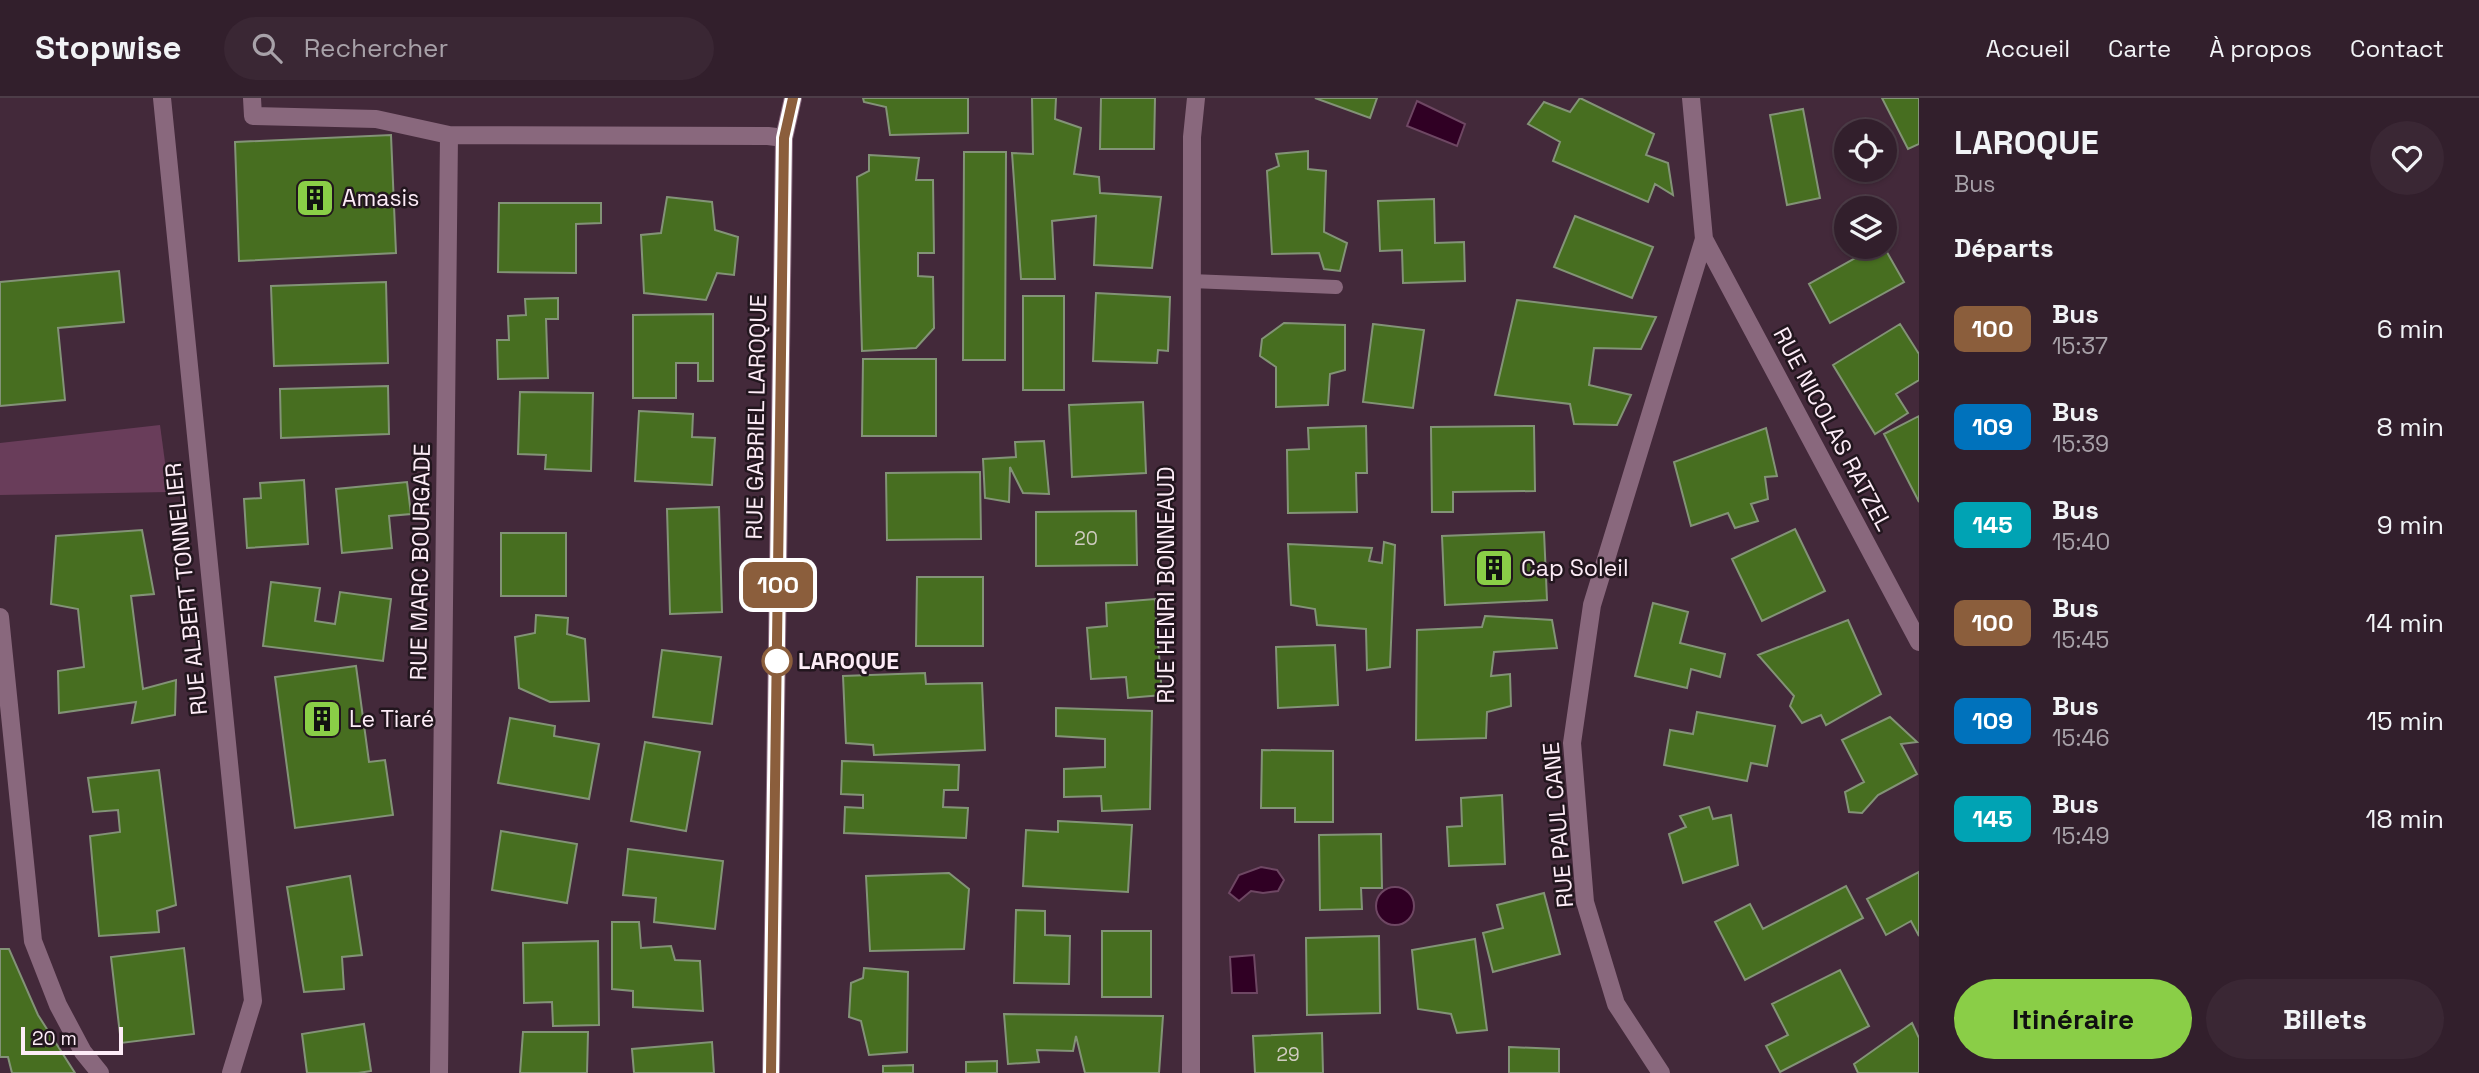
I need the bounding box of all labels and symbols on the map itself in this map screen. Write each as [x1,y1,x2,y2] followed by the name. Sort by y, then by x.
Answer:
[294,177,336,219] building icon: Amasis
[342,183,419,213] place label: Amasis
[739,294,773,540] street label: RUE GABRIEL LAROQUE
[1767,322,1899,536] street label: RUE NICOLAS RATZEL
[403,443,437,681] street label: RUE MARC BOURGADE
[158,461,214,717] street label: RUE ALBERT TONNELIER
[1151,467,1181,703] street label: RUE HENRI BONNEAUD
[1074,526,1098,551] house number: 20
[1473,547,1515,589] building icon: Cap Soleil
[1521,553,1629,583] place label: Cap Soleil
[738,562,818,608] line badge: 100
[762,646,792,676] marker: LAROQUE
[798,646,899,676] place label: LAROQUE
[301,698,343,740] building icon: Le Tiaré
[349,704,434,734] place label: Le Tiaré
[1536,741,1580,909] street label: RUE PAUL CANE
[21,1024,122,1056] scale bar
[1276,1042,1300,1067] house number: 29

